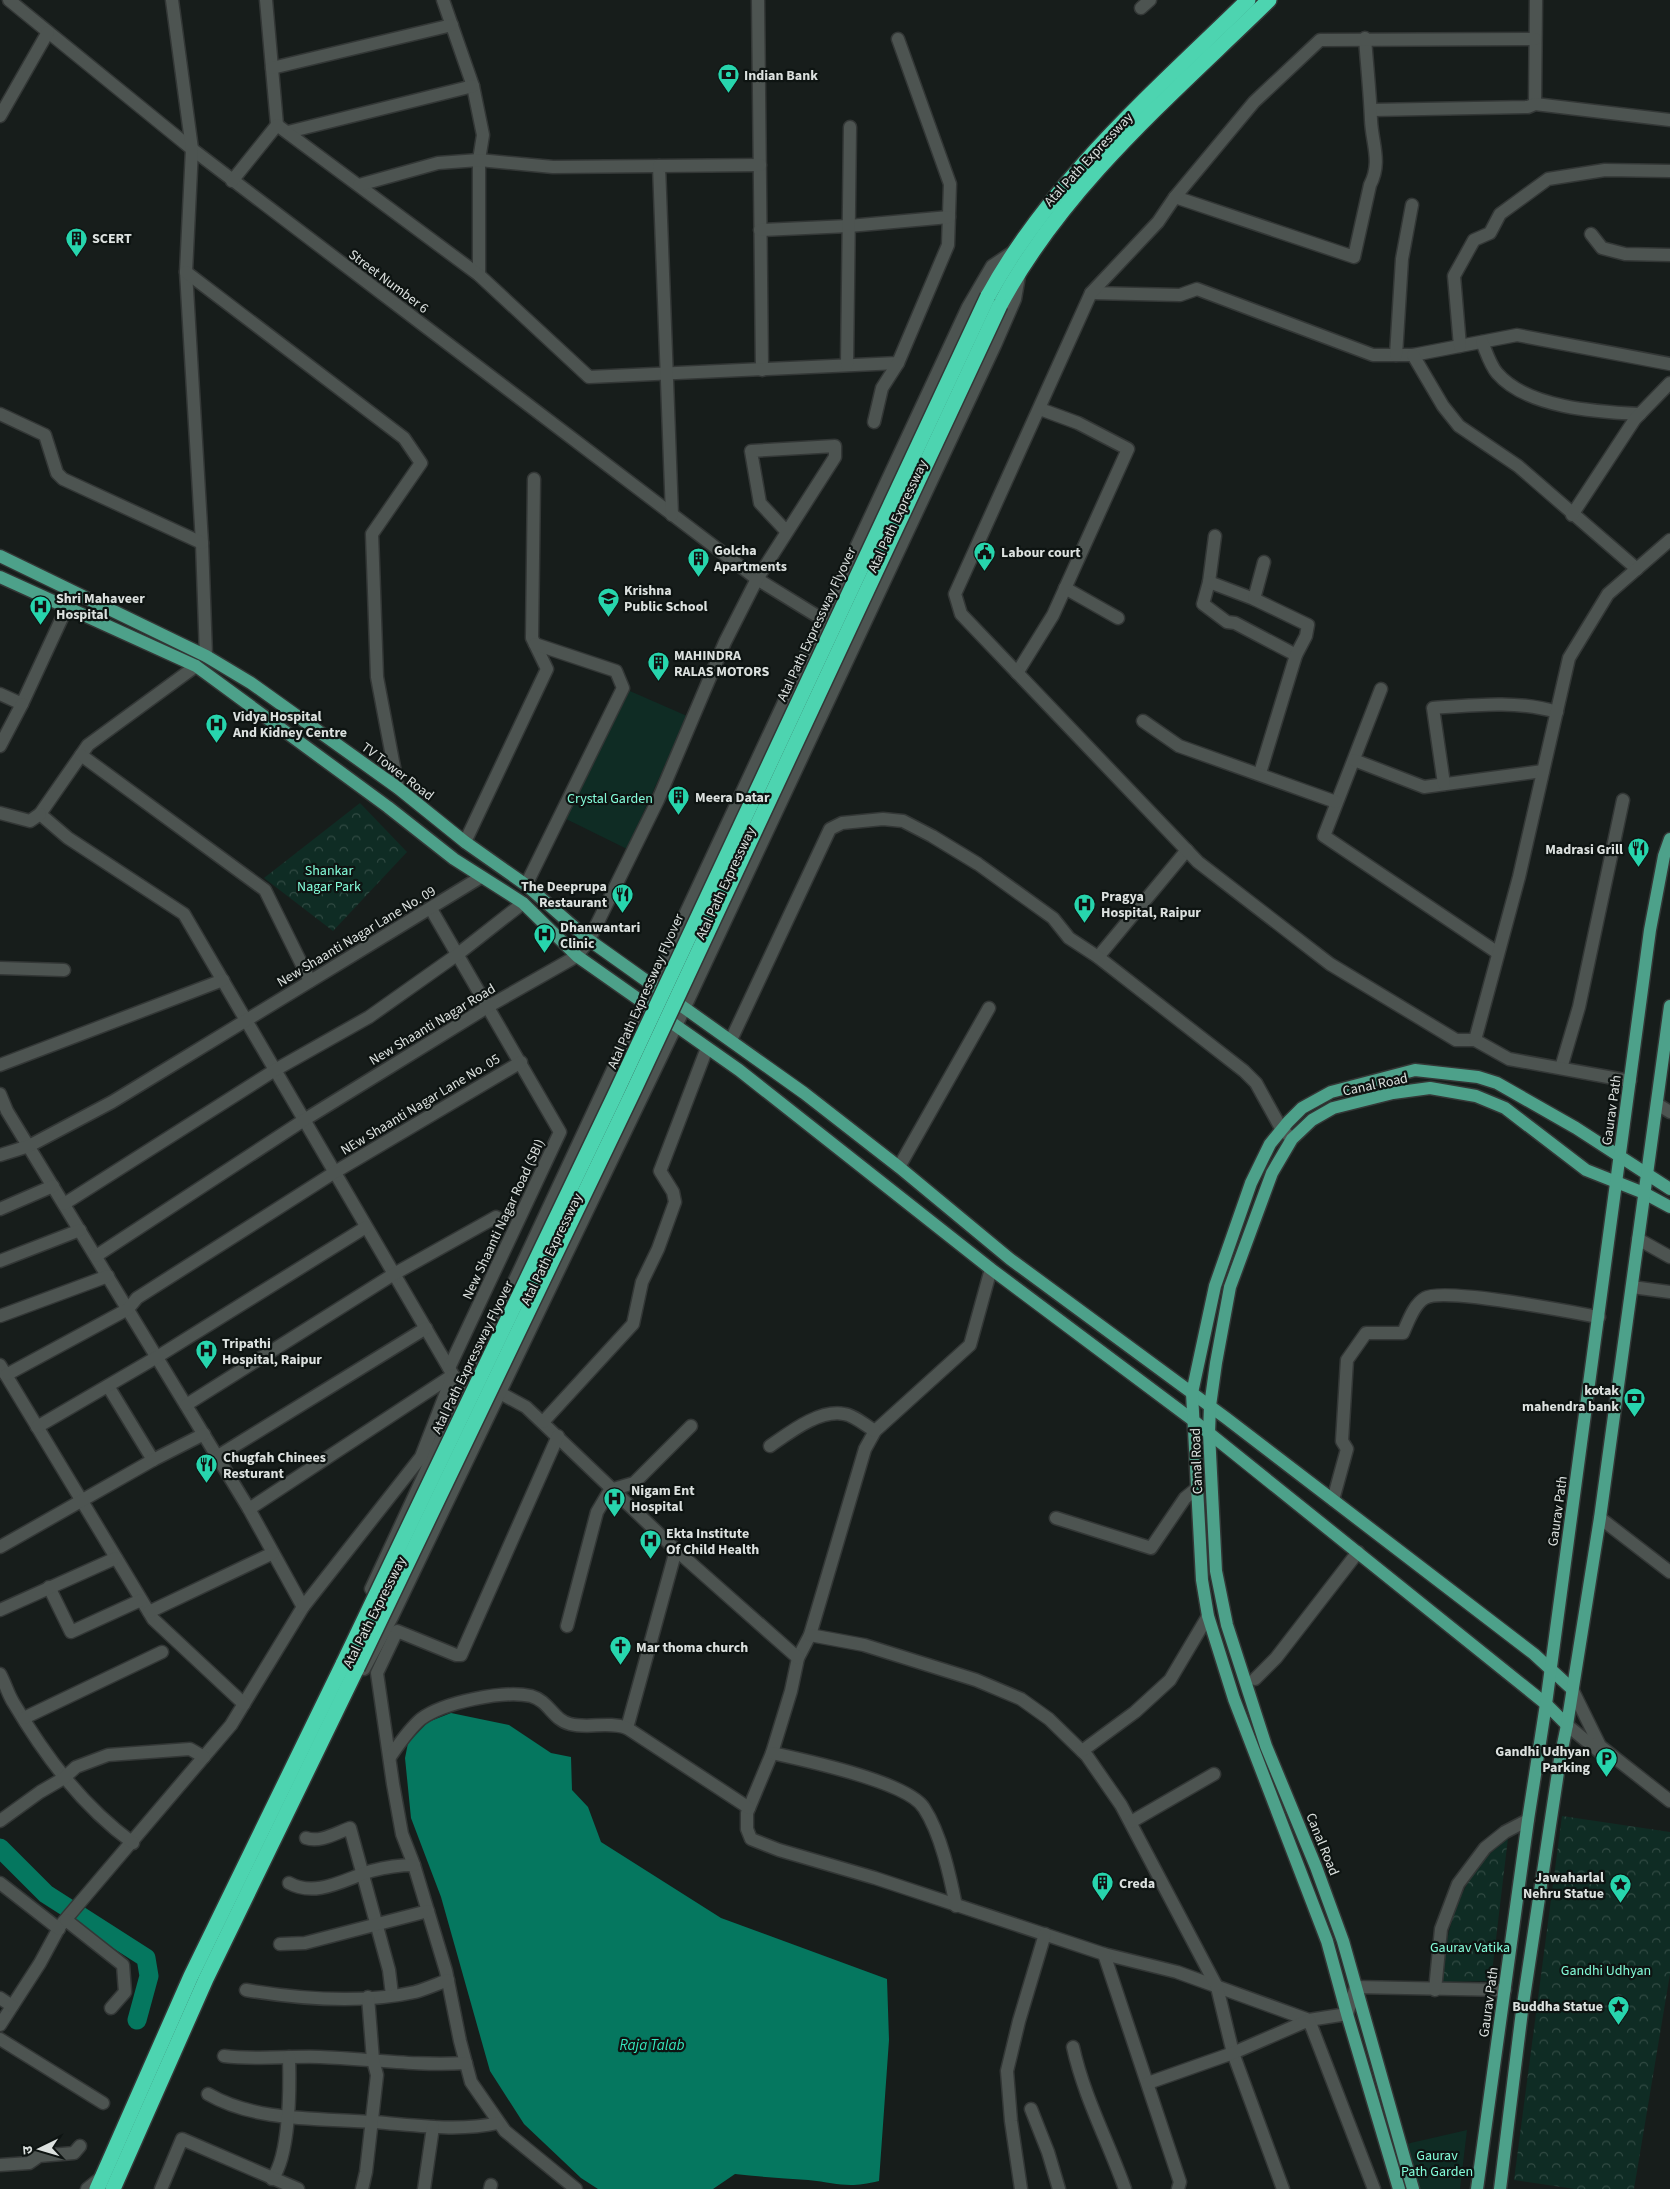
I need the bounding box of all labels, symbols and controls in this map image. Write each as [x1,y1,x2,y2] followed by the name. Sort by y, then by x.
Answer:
[716,63,740,94] bank icon: Indian Bank
[744,66,818,86] place label: Indian Bank
[1040,108,1138,211] street label: Atal Path Expressway
[64,226,88,257] building icon: SCERT
[92,229,132,249] place label: SCERT
[344,245,433,319] street label: Street Number 6
[863,456,933,576] street label: Atal Path Expressway
[973,540,997,571] public building icon: Labour court
[713,541,787,577] place label: Golcha Apartments
[1001,543,1081,563] place label: Labour court
[772,544,862,705] street label: Atal Path Expressway Flyover
[686,546,710,577] building icon: Golcha Apartments
[624,581,707,617] place label: Krishna Public School
[596,586,620,617] school or university icon: Krishna Public School
[56,589,145,625] place label: Shri Mahaveer Hospital
[28,594,52,625] hospital icon: Shri Mahaveer Hospital
[674,646,769,682] place label: MAHINDRA RALAS MOTORS
[646,651,670,682] building icon: MAHINDRA RALAS MOTORS
[232,707,347,743] place label: Vidya Hospital And Kidney Centre
[205,712,229,743] hospital icon: Vidya Hospital And Kidney Centre
[357,738,438,806] street label: TV Tower Road
[667,785,691,816] building icon: Meera Datar
[695,788,770,808] place label: Meera Datar
[567,789,653,809] park label: Crystal Garden
[691,823,761,943] street label: Atal Path Expressway
[1627,837,1651,868] restaurant icon: Madrasi Grill
[1545,840,1623,860] place label: Madrasi Grill
[297,861,361,897] park label: Shankar Nagar Park
[521,877,608,913] place label: The Deeprupa Restaurant
[273,881,440,992] street label: New Shaanti Nagar Lane No. 09
[611,882,635,913] restaurant icon: The Deeprupa Restaurant
[1101,887,1201,923] place label: Pragya Hospital, Raipur
[1073,892,1097,923] hospital icon: Pragya Hospital, Raipur
[603,910,689,1072] street label: Atal Path Expressway Flyover
[560,918,640,954] place label: Dhanwantari Clinic
[532,923,556,954] hospital icon: Dhanwantari Clinic
[365,979,500,1071] street label: New Shaanti Nagar Road
[337,1049,504,1160] street label: NEw Shaanti Nagar Lane No. 05
[1341,1068,1410,1102] street label: Canal Road
[1597,1074,1627,1147] street label: Gaurav Path
[458,1136,550,1303] street label: New Shaanti Nagar Road (SBI)
[516,1190,588,1309] street label: Atal Path Expressway
[427,1277,519,1437] street label: Atal Path Expressway Flyover
[222,1334,322,1370] place label: Tripathi Hospital, Raipur
[194,1339,218,1370] hospital icon: Tripathi Hospital, Raipur
[1522,1381,1619,1417] place label: kotak mahendra bank
[1623,1386,1647,1417] bank icon: kotak mahendra bank
[1186,1428,1208,1494] street label: Canal Road
[223,1448,326,1484] place label: Chugfah Chinees Resturant
[195,1453,219,1484] restaurant icon: Chugfah Chinees Resturant
[1543,1475,1573,1548] street label: Gaurav Path
[631,1481,695,1517] place label: Nigam Ent Hospital
[603,1486,627,1517] hospital icon: Nigam Ent Hospital
[666,1524,759,1560] place label: Ekta Institute Of Child Health
[638,1529,662,1560] hospital icon: Ekta Institute Of Child Health
[338,1553,412,1672] street label: Atal Path Expressway
[608,1635,632,1666] church icon: Mar thoma church
[636,1638,748,1658] place label: Mar thoma church
[1495,1742,1591,1778] place label: Gandhi Udhyan Parking
[1594,1747,1618,1778] parking icon: Gandhi Udhyan Parking
[1300,1810,1344,1879] street label: Canal Road
[1523,1868,1604,1904] place label: Jawaharlal Nehru Statue
[1091,1871,1115,1902] building icon: Creda
[1608,1873,1632,1904] place icon: Jawaharlal Nehru Statue
[1119,1874,1155,1894] place label: Creda
[1430,1938,1510,1958] park label: Gaurav Vatika
[1561,1961,1651,1981] park label: Gandhi Udhyan
[1474,1966,1504,2039] street label: Gaurav Path
[1607,1994,1631,2025] place icon: Buddha Statue
[1512,1997,1603,2017] place label: Buddha Statue
[619,2035,685,2056] water label: Raja Talab
[15,2124,65,2174] north arrow
[18,2144,38,2155] text: उ
[1401,2146,1473,2182] park label: Gaurav Path Garden

